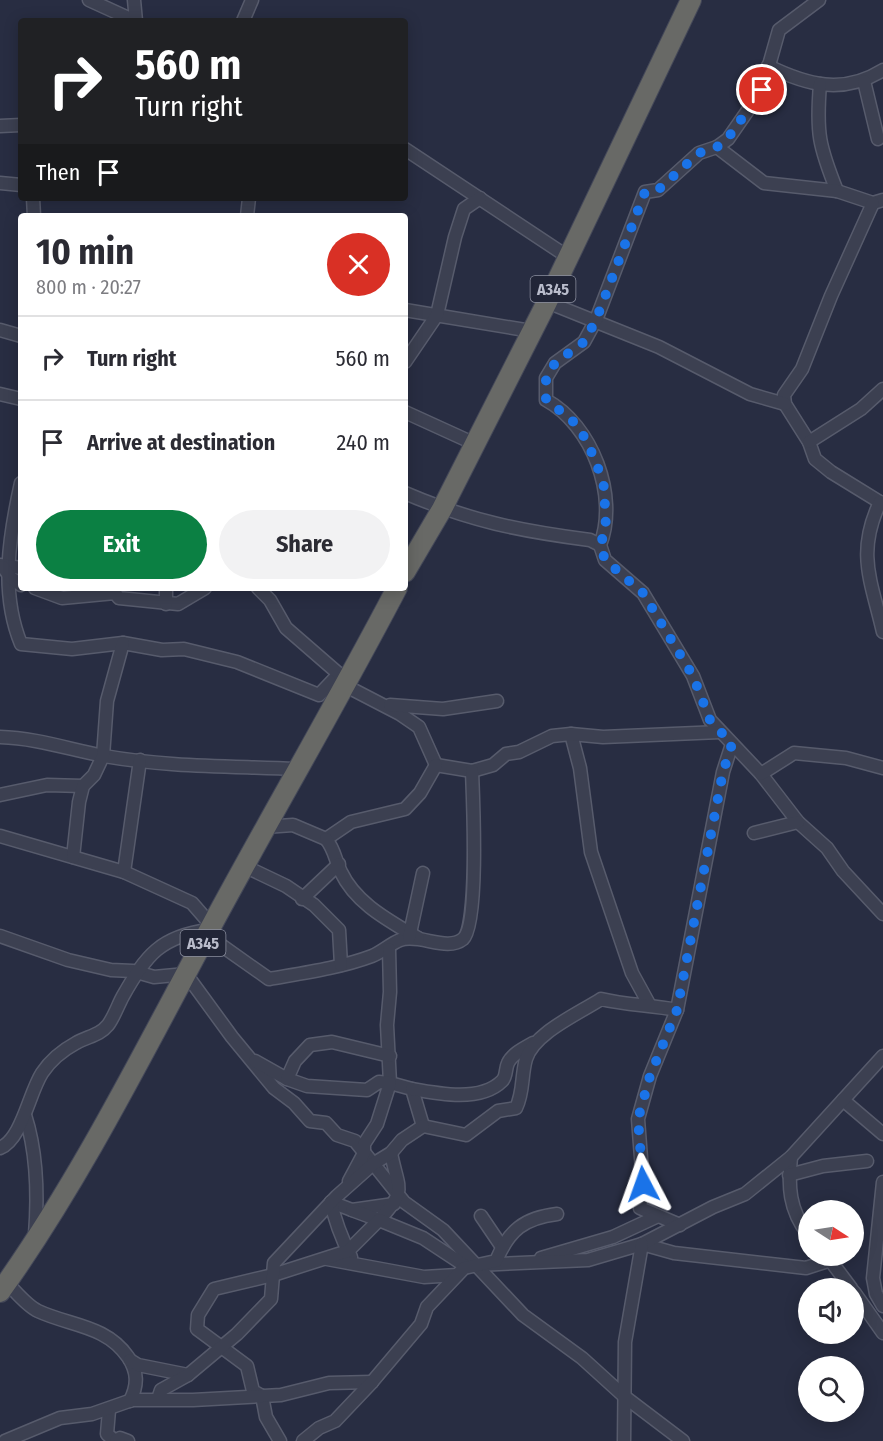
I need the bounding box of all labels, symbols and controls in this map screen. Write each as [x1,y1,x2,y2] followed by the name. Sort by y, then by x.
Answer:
[135,40,241,90] text: 560 m
[36,42,114,120] icon: right
[736,64,787,115] pin
[745,73,778,106] icon: arrive
[135,91,243,123] text: Turn right
[92,156,125,189] icon: arrive
[36,159,80,186] text: Then
[36,230,134,274] text: 10 min
[327,233,390,296] button: close
[36,275,141,299] text: 800 m · 20:27
[530,276,576,302] road number: A345
[36,342,69,375] icon: right
[87,345,176,372] text: Turn right
[335,345,390,372] text: 560 m
[36,426,69,459] icon: arrive
[87,429,275,456] text: Arrive at destination
[337,429,390,456] text: 240 m
[36,510,207,579] button: Exit
[219,510,390,579] button: Share
[180,930,226,956] road number: A345
[611,1152,675,1216] position arrow
[798,1200,864,1266] north arrow
[798,1200,864,1422] map controls
[798,1278,864,1344] button: sound
[798,1356,864,1422] button: search

